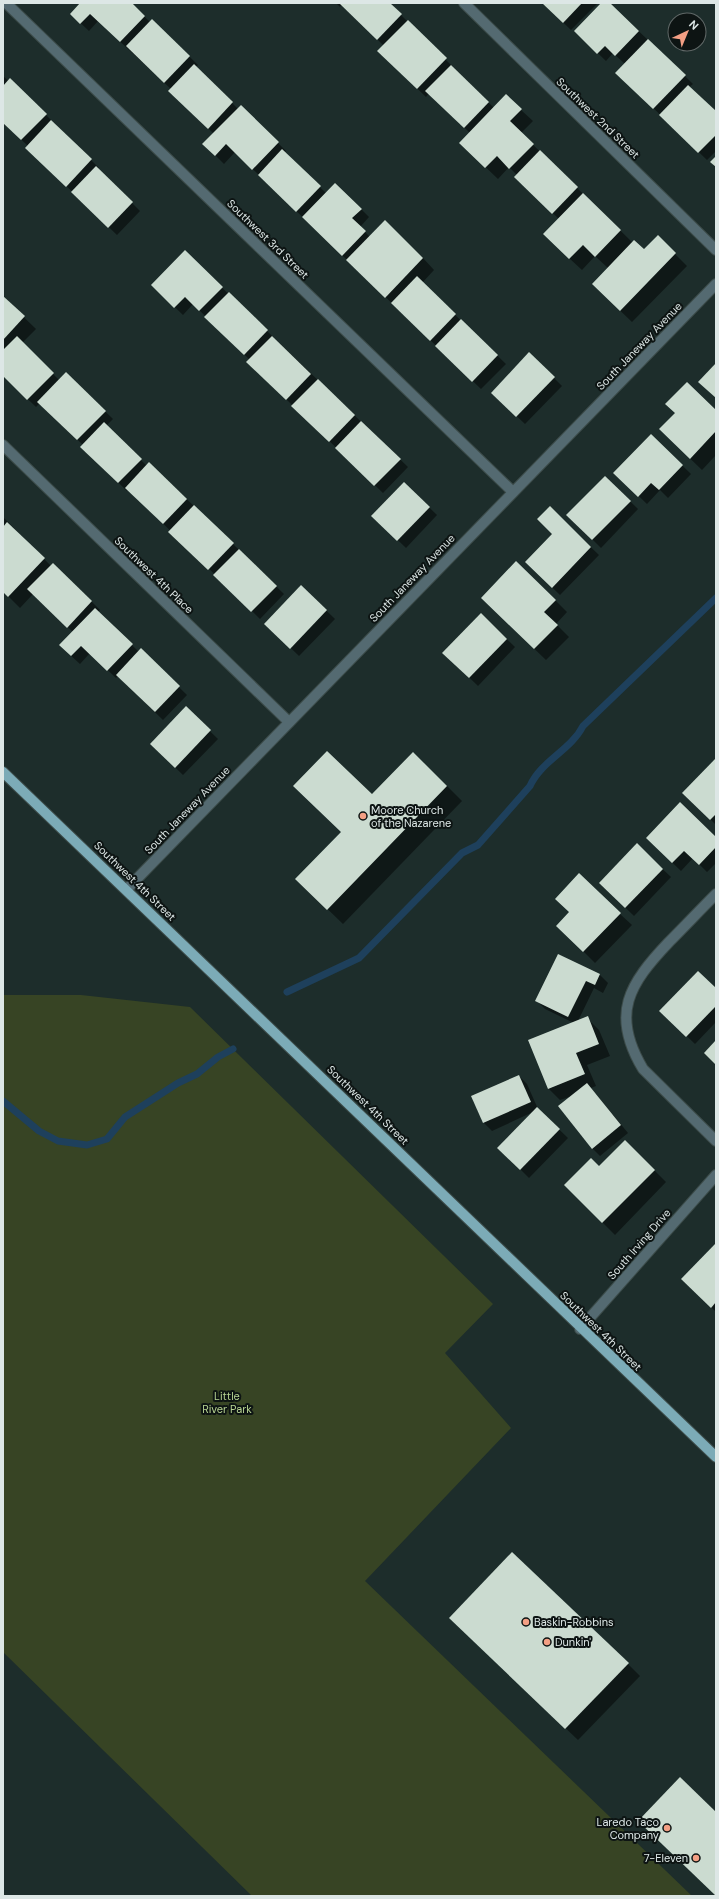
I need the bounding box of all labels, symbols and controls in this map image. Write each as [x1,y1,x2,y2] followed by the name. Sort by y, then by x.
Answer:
[667,12,707,52] north arrow
[686,17,702,33] text: N
[553,75,643,161] street label: Southwest 2nd Street
[224,196,312,282] street label: Southwest 3rd Street
[593,299,685,393] street label: South Janeway Avenue
[366,531,458,625] street label: South Janeway Avenue
[112,534,196,616] street label: Southwest 4th Place
[141,763,233,857] street label: South Janeway Avenue
[371,803,451,830] place label: Moore Church of the Nazarene
[358,811,368,821] marker: Moore Church of the Nazarene
[91,838,179,924] street label: Southwest 4th Street
[324,1062,412,1148] street label: Southwest 4th Street
[604,1206,674,1282] street label: South Irving Drive
[557,1288,645,1374] street label: Southwest 4th Street
[202,1389,252,1416] park label: Little River Park
[534,1615,614,1629] place label: Baskin-Robbins
[521,1617,531,1627] marker: Baskin-Robbins
[555,1635,591,1649] place label: Dunkin'
[542,1637,552,1647] marker: Dunkin'
[597,1815,659,1842] place label: Laredo Taco Company
[662,1823,672,1833] marker: Laredo Taco Company
[644,1851,688,1865] place label: 7-Eleven
[691,1853,701,1863] marker: 7-Eleven

